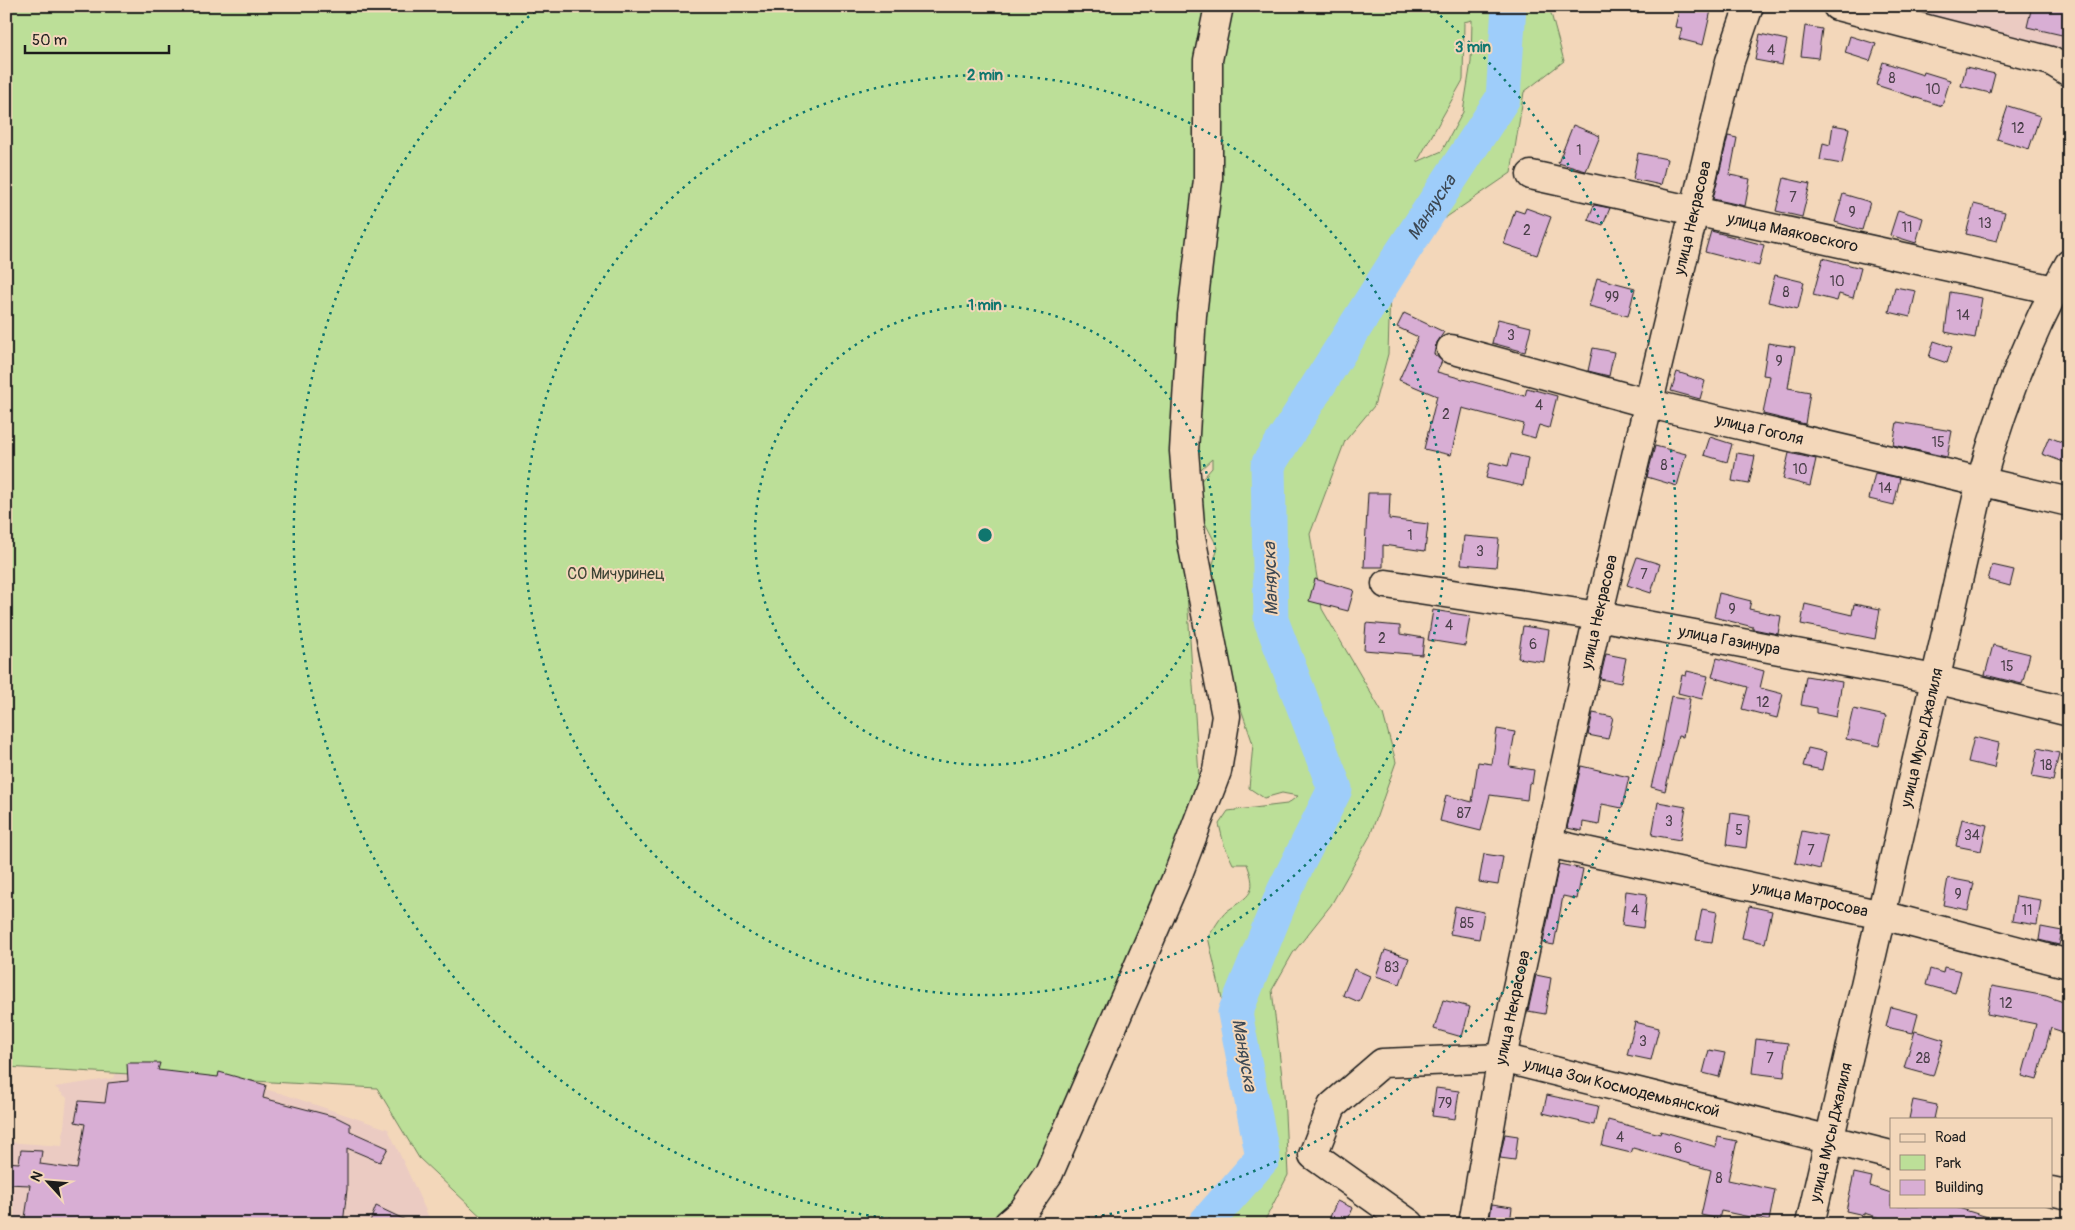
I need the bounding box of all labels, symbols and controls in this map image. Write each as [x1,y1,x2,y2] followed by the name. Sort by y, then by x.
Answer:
[25,22,169,54] scale bar
[32,31,67,50] text: 50 m
[1455,38,1491,57] text: 3 min
[1767,42,1775,59] house number: 4
[967,66,1003,85] text: 2 min
[1888,70,1896,87] house number: 8
[1925,81,1941,98] house number: 10
[2011,120,2025,137] house number: 12
[1576,142,1582,159] house number: 1
[1669,159,1716,278] street label: улица Некрасова
[1402,169,1462,244] water label: Маняуска
[1789,189,1797,206] house number: 7
[1848,204,1856,221] house number: 9
[1724,208,1861,257] street label: улица Маяковского
[1978,215,1992,232] house number: 13
[1902,219,1912,236] house number: 11
[1523,222,1531,239] house number: 2
[1829,273,1845,290] house number: 10
[1782,284,1790,301] house number: 8
[1605,289,1619,306] house number: 99
[968,296,1002,315] text: 1 min
[1956,307,1970,324] house number: 14
[1507,327,1515,344] house number: 3
[1775,353,1783,370] house number: 9
[1535,397,1543,414] house number: 4
[1442,406,1450,423] house number: 2
[1713,409,1806,450] street label: улица Гоголя
[1931,434,1945,451] house number: 15
[1660,457,1668,474] house number: 8
[1792,461,1808,478] house number: 10
[1878,480,1892,497] house number: 14
[976,526,994,544] centre of rings
[1407,527,1413,544] house number: 1
[1258,540,1284,616] water label: Маняуска
[1476,543,1484,560] house number: 3
[1576,553,1622,672] street label: улица Некрасова
[567,564,665,584] park label: СО Мичуринец
[1640,566,1648,583] house number: 7
[1728,601,1736,618] house number: 9
[1445,617,1453,634] house number: 4
[1676,621,1782,660] street label: улица Газинура
[1378,630,1386,647] house number: 2
[1529,636,1537,653] house number: 6
[2000,658,2014,675] house number: 15
[1896,666,1948,810] street label: улица Мусы Джалиля
[1756,694,1770,711] house number: 12
[2040,757,2052,774] house number: 18
[1457,805,1472,822] house number: 87
[1665,813,1673,830] house number: 3
[1735,822,1743,839] house number: 5
[1964,827,1980,844] house number: 34
[1807,842,1815,859] house number: 7
[1749,877,1870,922] street label: улица Матросова
[1954,886,1962,903] house number: 9
[1631,902,1639,919] house number: 4
[2022,902,2032,919] house number: 11
[1460,915,1474,932] house number: 85
[1491,948,1535,1067] street label: улица Некрасова
[1385,959,1400,976] house number: 83
[1999,995,2013,1012] house number: 12
[1226,1017,1262,1095] water label: Маняуска
[1639,1033,1647,1050] house number: 3
[1766,1050,1774,1067] house number: 7
[1916,1050,1930,1067] house number: 28
[1521,1054,1722,1122] street label: улица Зои Космодемьянской
[1805,1061,1857,1205] street label: улица Мусы Джалиля
[1438,1095,1452,1112] house number: 79
[1890,1118,2052,1208] legend
[1935,1128,1966,1147] text: Road
[1616,1129,1624,1146] house number: 4
[1674,1140,1682,1157] house number: 6
[1935,1154,1962,1173] text: Park
[22,1158,72,1208] north arrow
[27,1169,46,1185] text: N
[1715,1170,1723,1187] house number: 8
[1935,1178,1983,1197] text: Building

